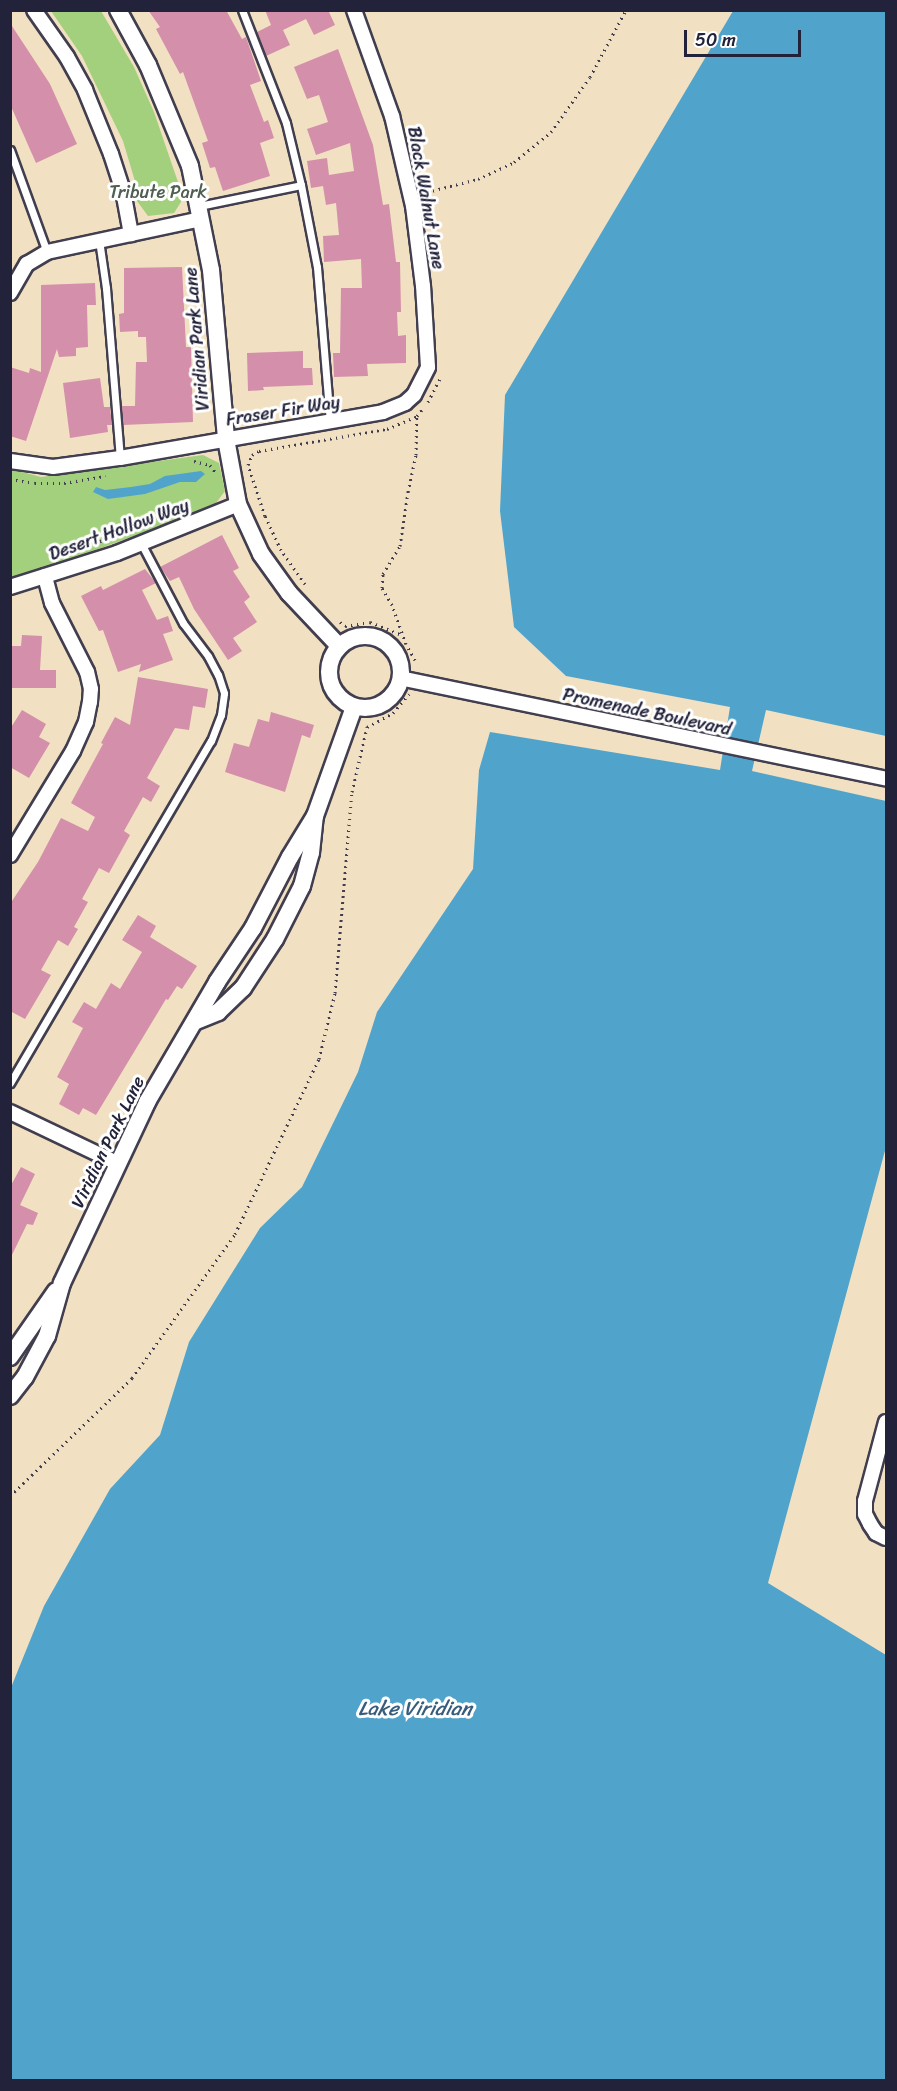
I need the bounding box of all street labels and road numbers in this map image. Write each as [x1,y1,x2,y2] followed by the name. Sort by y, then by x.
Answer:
[403,125,449,271] street label: Black Walnut Lane
[180,266,214,412] street label: Viridian Park Lane
[225,391,341,431] street label: Fraser Fir Way
[46,495,192,565] street label: Desert Hollow Way
[561,684,733,740] street label: Promenade Boulevard
[67,1073,149,1211] street label: Viridian Park Lane

